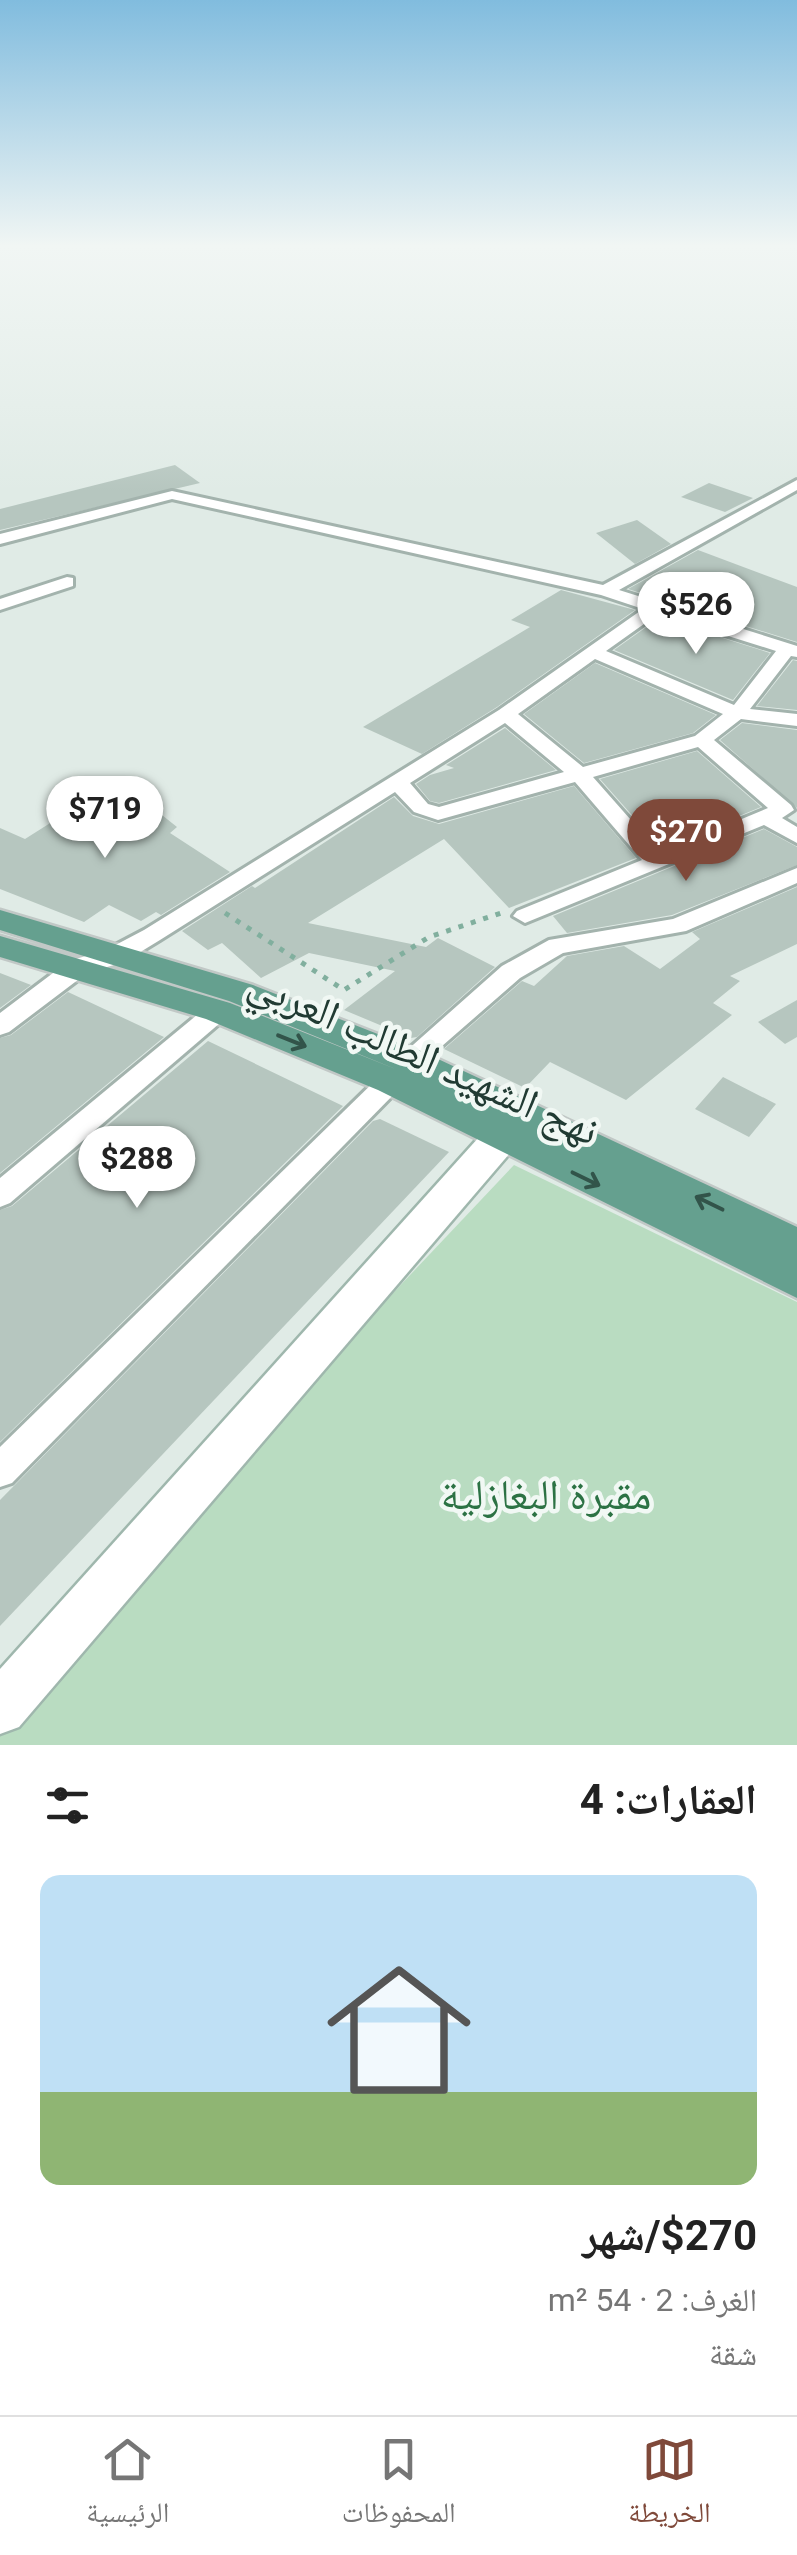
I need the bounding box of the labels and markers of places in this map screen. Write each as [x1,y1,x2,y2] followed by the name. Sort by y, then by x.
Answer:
[637,572,755,657] pin: $526
[46,776,164,861] pin: $719
[627,799,745,884] pin: $270
[78,1126,196,1211] pin: $288

